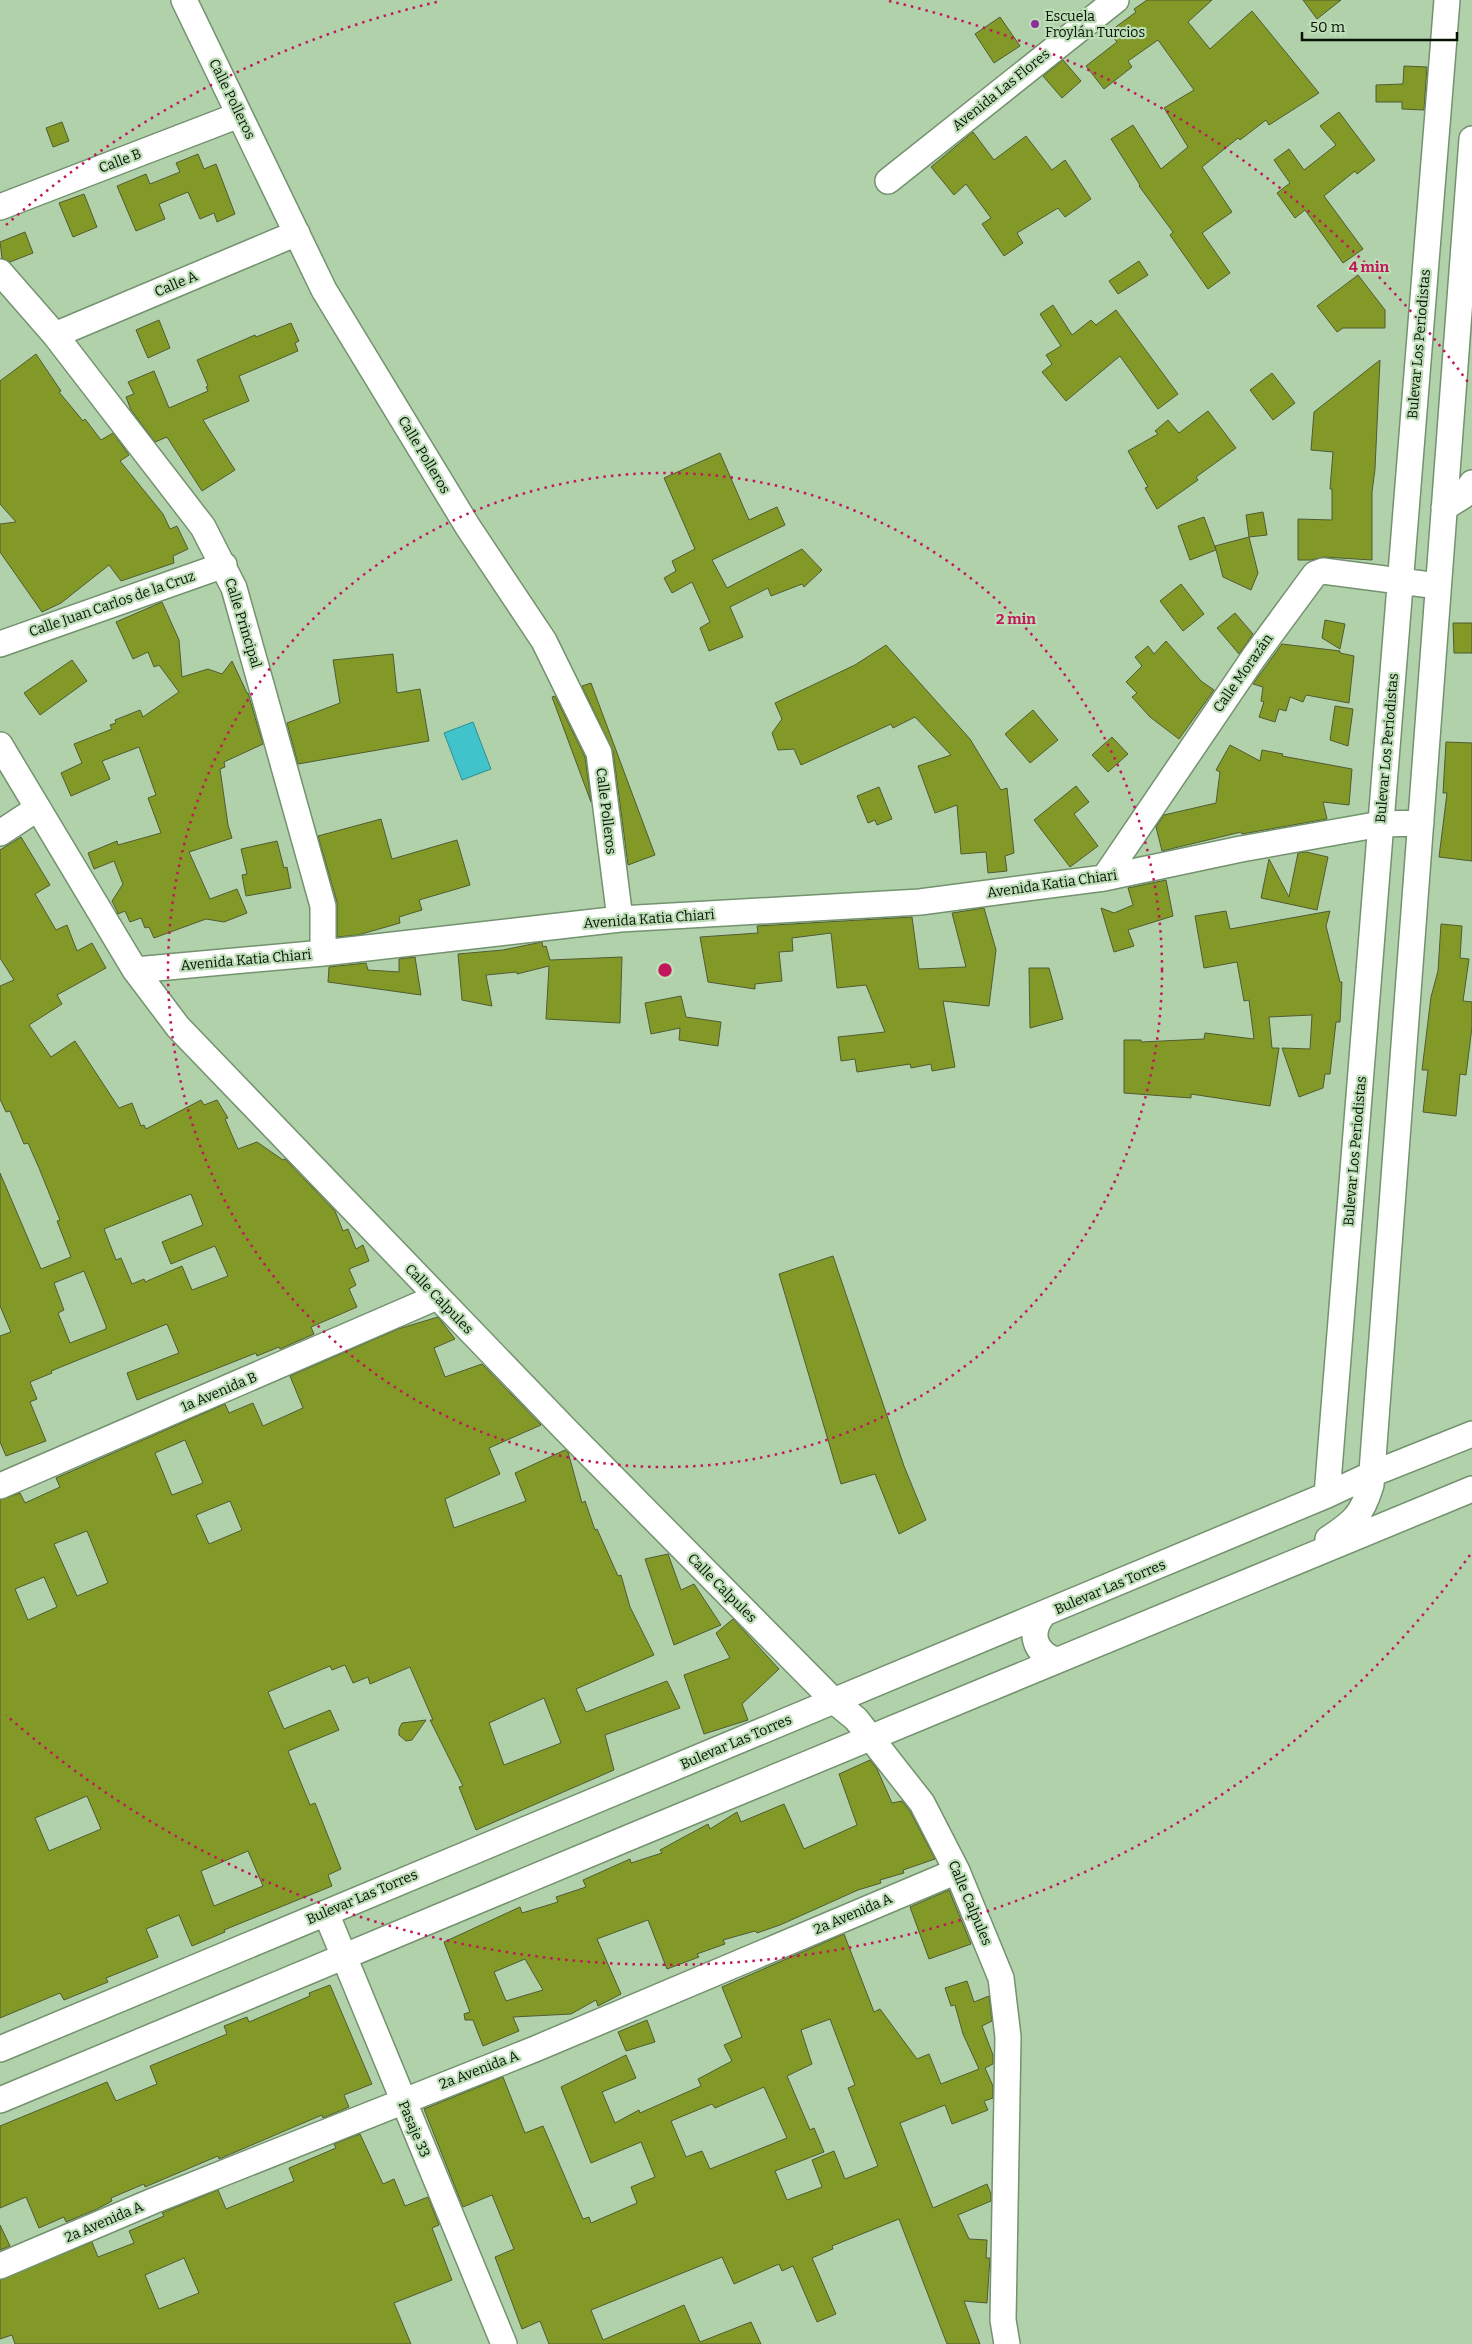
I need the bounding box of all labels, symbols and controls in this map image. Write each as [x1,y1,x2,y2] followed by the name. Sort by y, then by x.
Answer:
[1045,8,1145,41] place label: Escuela Froylán Turcios
[1302,10,1457,42] scale bar
[1029,18,1041,30] marker: Escuela Froylán Turcios
[1310,18,1346,36] text: 50 m
[949,46,1053,134] street label: Avenida Las Flores
[205,56,259,142] street label: Calle Polleros
[96,145,144,177] street label: Calle B
[1349,258,1390,276] text: 4 min
[152,267,200,301] street label: Calle A
[1404,268,1434,420] street label: Bulevar Los Periodistas
[394,413,454,497] street label: Calle Polleros
[27,567,197,640] street label: Calle Juan Carlos de la Cruz
[221,576,265,670] street label: Calle Principal
[996,610,1036,628] text: 2 min
[1210,630,1276,716] street label: Calle Morazán
[1372,672,1402,824] street label: Bulevar Los Periodistas
[592,767,620,855] street label: Calle Polleros
[986,866,1118,902] street label: Avenida Katia Chiari
[583,906,715,932] street label: Avenida Katia Chiari
[180,946,312,974] street label: Avenida Katia Chiari
[656,961,674,979] centre of rings
[1340,1075,1370,1227] street label: Bulevar Los Periodistas
[401,1260,477,1338] street label: Calle Calpules
[178,1368,260,1416] street label: 1a Avenida B
[684,1550,760,1626] street label: Calle Calpules
[1052,1556,1168,1618] street label: Bulevar Las Torres
[678,1711,794,1773] street label: Bulevar Las Torres
[944,1858,996,1948] street label: Calle Calpules
[304,1866,420,1928] street label: Bulevar Las Torres
[811,1890,895,1938] street label: 2a Avenida A
[437,2047,521,2093] street label: 2a Avenida A
[394,2098,434,2160] street label: Pasaje 33
[62,2198,146,2246] street label: 2a Avenida A

